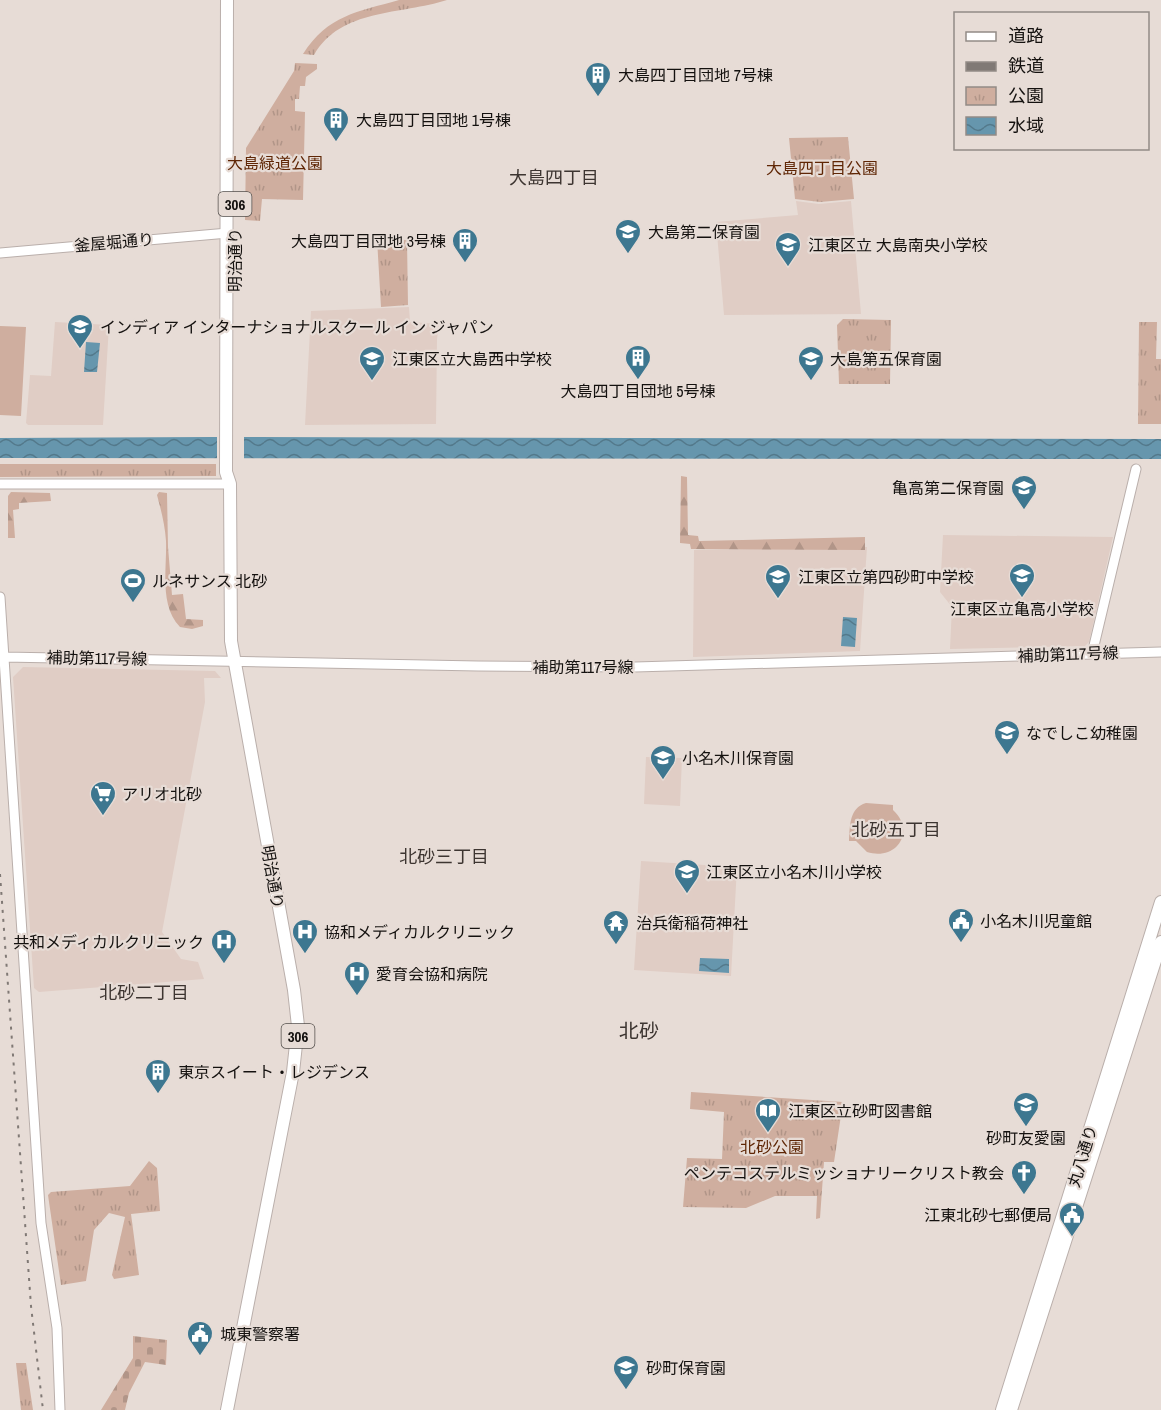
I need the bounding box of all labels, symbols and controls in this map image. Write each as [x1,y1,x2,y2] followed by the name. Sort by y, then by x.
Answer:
[954,12,1149,150] legend
[1008,23,1044,48] text: 道路
[1008,53,1044,78] text: 鉄道
[583,60,613,98] building icon: 大島四丁目団地 7号棟
[618,64,773,86] place label: 大島四丁目団地 7号棟
[1008,83,1044,108] text: 公園
[321,105,351,143] building icon: 大島四丁目団地 1号棟
[356,109,511,131] place label: 大島四丁目団地 1号棟
[1008,113,1044,138] text: 水域
[227,152,323,174] park label: 大島緑道公園
[766,157,878,179] park label: 大島四丁目公園
[509,165,599,190] district label: 大島四丁目
[218,192,252,216] road number: 306
[613,217,643,255] school or university icon: 大島第二保育園
[648,221,760,243] place label: 大島第二保育園
[450,226,480,264] building icon: 大島四丁目団地 3号棟
[73,228,155,256] street label: 釜屋堀通り
[224,228,246,292] street label: 明治通り
[291,230,446,252] place label: 大島四丁目団地 3号棟
[773,230,803,268] school or university icon: 江東区立 大島南央小学校
[808,234,988,256] place label: 江東区立 大島南央小学校
[65,312,95,350] school or university icon: インディア インターナショナルスクール イン ジャパン
[100,316,494,338] place label: インディア インターナショナルスクール イン ジャパン
[623,343,653,381] building icon: 大島四丁目団地 5号棟
[357,344,387,382] school or university icon: 江東区立大島西中学校
[796,344,826,382] school or university icon: 大島第五保育園
[392,348,552,370] place label: 江東区立大島西中学校
[830,348,942,370] place label: 大島第五保育園
[561,380,715,402] place label: 大島四丁目団地 5号棟
[1009,473,1039,511] school or university icon: 亀高第二保育園
[892,477,1004,499] place label: 亀高第二保育園
[1007,561,1037,599] school or university icon: 江東区立亀高小学校
[763,562,793,600] school or university icon: 江東区立第四砂町中学校
[118,566,148,604] sports icon: ルネサンス 北砂
[798,566,974,588] place label: 江東区立第四砂町中学校
[152,570,267,592] place label: ルネサンス 北砂
[950,598,1094,620] place label: 江東区立亀高小学校
[1017,641,1119,667] street label: 補助第117号線
[46,646,148,670] street label: 補助第117号線
[533,656,633,678] street label: 補助第117号線
[992,718,1022,756] school or university icon: なでしこ幼稚園
[1026,722,1138,744] place label: なでしこ幼稚園
[648,743,678,781] school or university icon: 小名木川保育園
[682,747,794,769] place label: 小名木川保育園
[88,779,118,817] supermarket icon: アリオ北砂
[122,783,202,805] place label: アリオ北砂
[851,817,941,842] district label: 北砂五丁目
[257,844,289,910] street label: 明治通り
[399,844,489,869] district label: 北砂三丁目
[672,857,702,895] school or university icon: 江東区立小名木川小学校
[706,861,882,883] place label: 江東区立小名木川小学校
[946,906,976,944] public building icon: 小名木川児童館
[601,908,631,946] temple icon: 治兵衛稲荷神社
[980,910,1092,932] place label: 小名木川児童館
[636,912,748,934] place label: 治兵衛稲荷神社
[290,917,320,955] hospital icon: 協和メディカルクリニック
[324,921,515,943] place label: 協和メディカルクリニック
[209,927,239,965] hospital icon: 共和メディカルクリニック
[13,931,204,953] place label: 共和メディカルクリニック
[342,959,372,997] hospital icon: 愛育会協和病院
[376,963,488,985] place label: 愛育会協和病院
[99,980,189,1005] district label: 北砂二丁目
[619,1017,659,1044] district label: 北砂
[282,1024,314,1048] road number: 306
[143,1057,173,1095] building icon: 東京スイート・レジデンス
[178,1061,370,1083] place label: 東京スイート・レジデンス
[1011,1090,1041,1128] school or university icon: 砂町友愛園
[753,1096,783,1134] library icon: 江東区立砂町図書館
[788,1100,932,1122] place label: 江東区立砂町図書館
[1062,1122,1102,1190] street label: 丸八通り
[986,1127,1066,1149] place label: 砂町友愛園
[740,1136,804,1158] park label: 北砂公園
[1009,1158,1039,1196] church icon: ペンテコステルミッショナリークリスト教会
[684,1162,1004,1184] place label: ペンテコステルミッショナリークリスト教会
[1057,1200,1087,1238] public building icon: 江東北砂七郵便局
[924,1204,1052,1226] place label: 江東北砂七郵便局
[185,1319,215,1357] public building icon: 城東警察署
[220,1323,300,1345] place label: 城東警察署
[611,1353,641,1391] school or university icon: 砂町保育園
[646,1357,726,1379] place label: 砂町保育園

